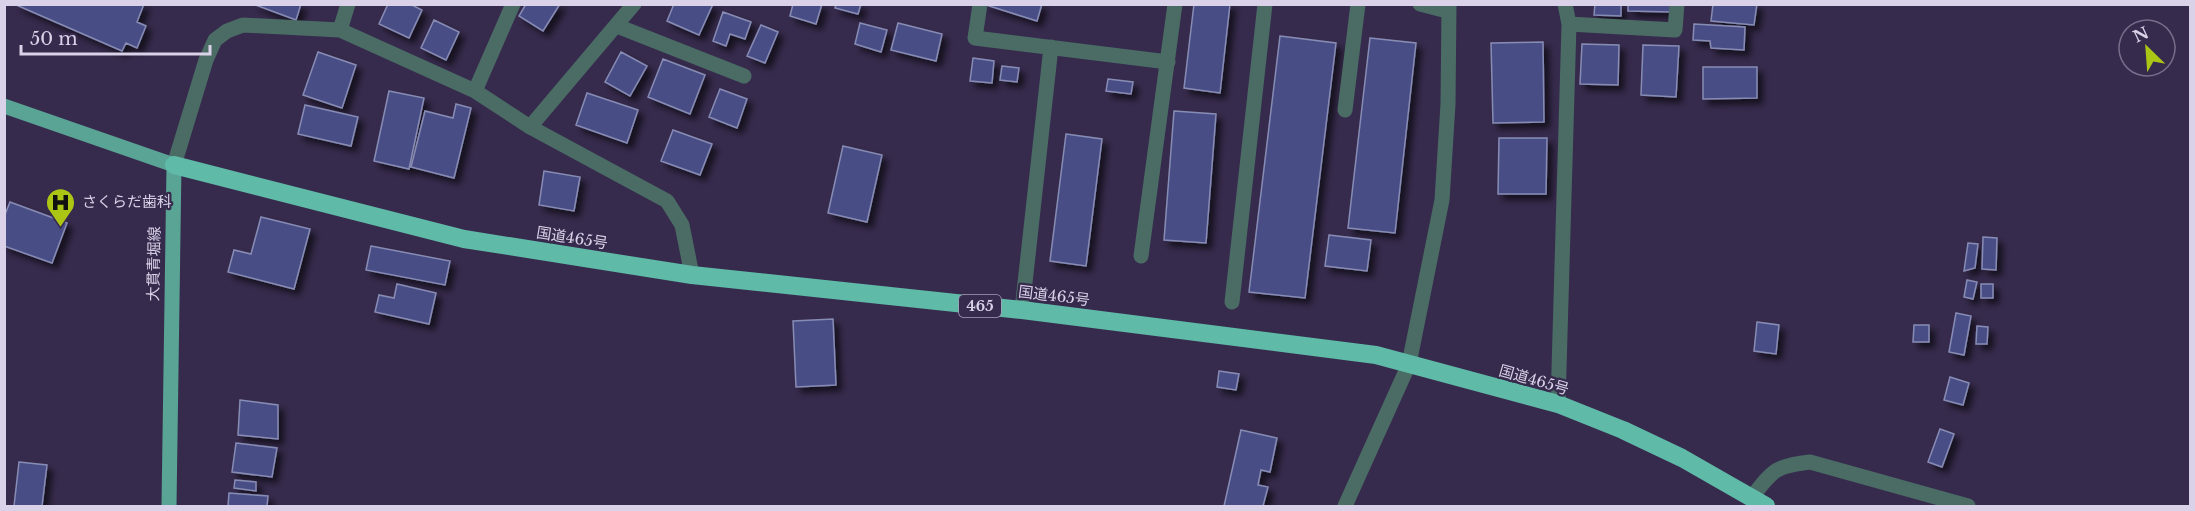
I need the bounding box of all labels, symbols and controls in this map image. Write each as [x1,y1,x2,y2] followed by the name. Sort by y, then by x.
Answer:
[21,18,210,56] scale bar
[2117,18,2177,78] north arrow
[2130,22,2152,47] text: N
[30,28,78,50] text: 50 m
[45,186,77,228] hospital icon: さくらだ歯科
[82,192,172,211] place label: さくらだ歯科
[535,222,609,253] street label: 国道465号
[143,226,164,302] street label: 大貫青堀線
[1017,282,1091,309] street label: 国道465号
[959,295,1001,317] road number: 465
[1497,360,1571,399] street label: 国道465号

